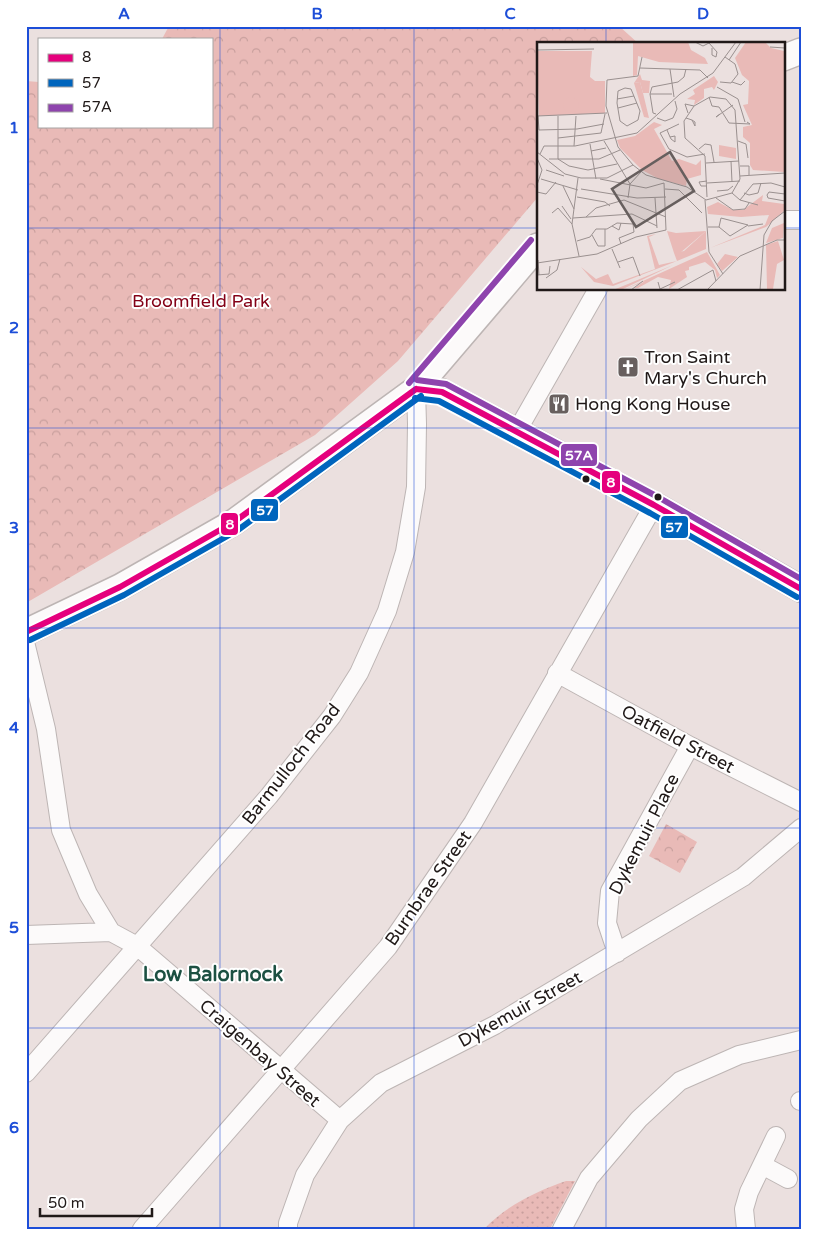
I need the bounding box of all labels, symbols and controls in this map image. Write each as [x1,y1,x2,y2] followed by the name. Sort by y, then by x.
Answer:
[118,4,130,24] text: A
[311,4,323,24] text: B
[504,4,516,24] text: C
[697,4,709,24] text: D
[38,38,212,128] legend
[537,42,784,290] inset map
[82,48,91,66] text: 8
[82,74,101,92] text: 57
[82,98,112,116] text: 57A
[9,118,19,138] text: 1
[132,290,270,312] park label: Broomfield Park
[9,318,19,338] text: 2
[644,346,767,389] place label: Tron Saint Mary's Church
[616,355,640,379] church icon: Tron Saint Mary's Church
[547,392,571,416] restaurant icon: Hong Kong House
[575,393,730,415] place label: Hong Kong House
[560,443,598,467] line badge: 57A
[565,447,594,464] text: 57A
[601,470,621,494] line badge: 8
[581,474,591,484] unlabelled marker
[607,474,616,491] text: 8
[653,492,663,502] unlabelled marker
[250,498,279,522] line badge: 57
[256,502,274,519] text: 57
[220,512,239,536] line badge: 8
[660,515,689,539] line badge: 57
[226,516,235,533] text: 8
[9,518,19,538] text: 3
[665,519,683,536] text: 57
[237,699,345,829] street label: Barmulloch Road
[618,700,738,778] street label: Oatfield Street
[9,718,19,738] text: 4
[604,770,684,898] street label: Dykemuir Place
[380,826,476,950] street label: Burnbrae Street
[9,918,19,938] text: 5
[143,963,283,987] district label: Low Balornock
[454,966,586,1052] street label: Dykemuir Street
[195,994,325,1112] street label: Craigenbay Street
[9,1118,19,1138] text: 6
[40,1185,152,1217] scale bar
[48,1194,85,1212] text: 50 m

